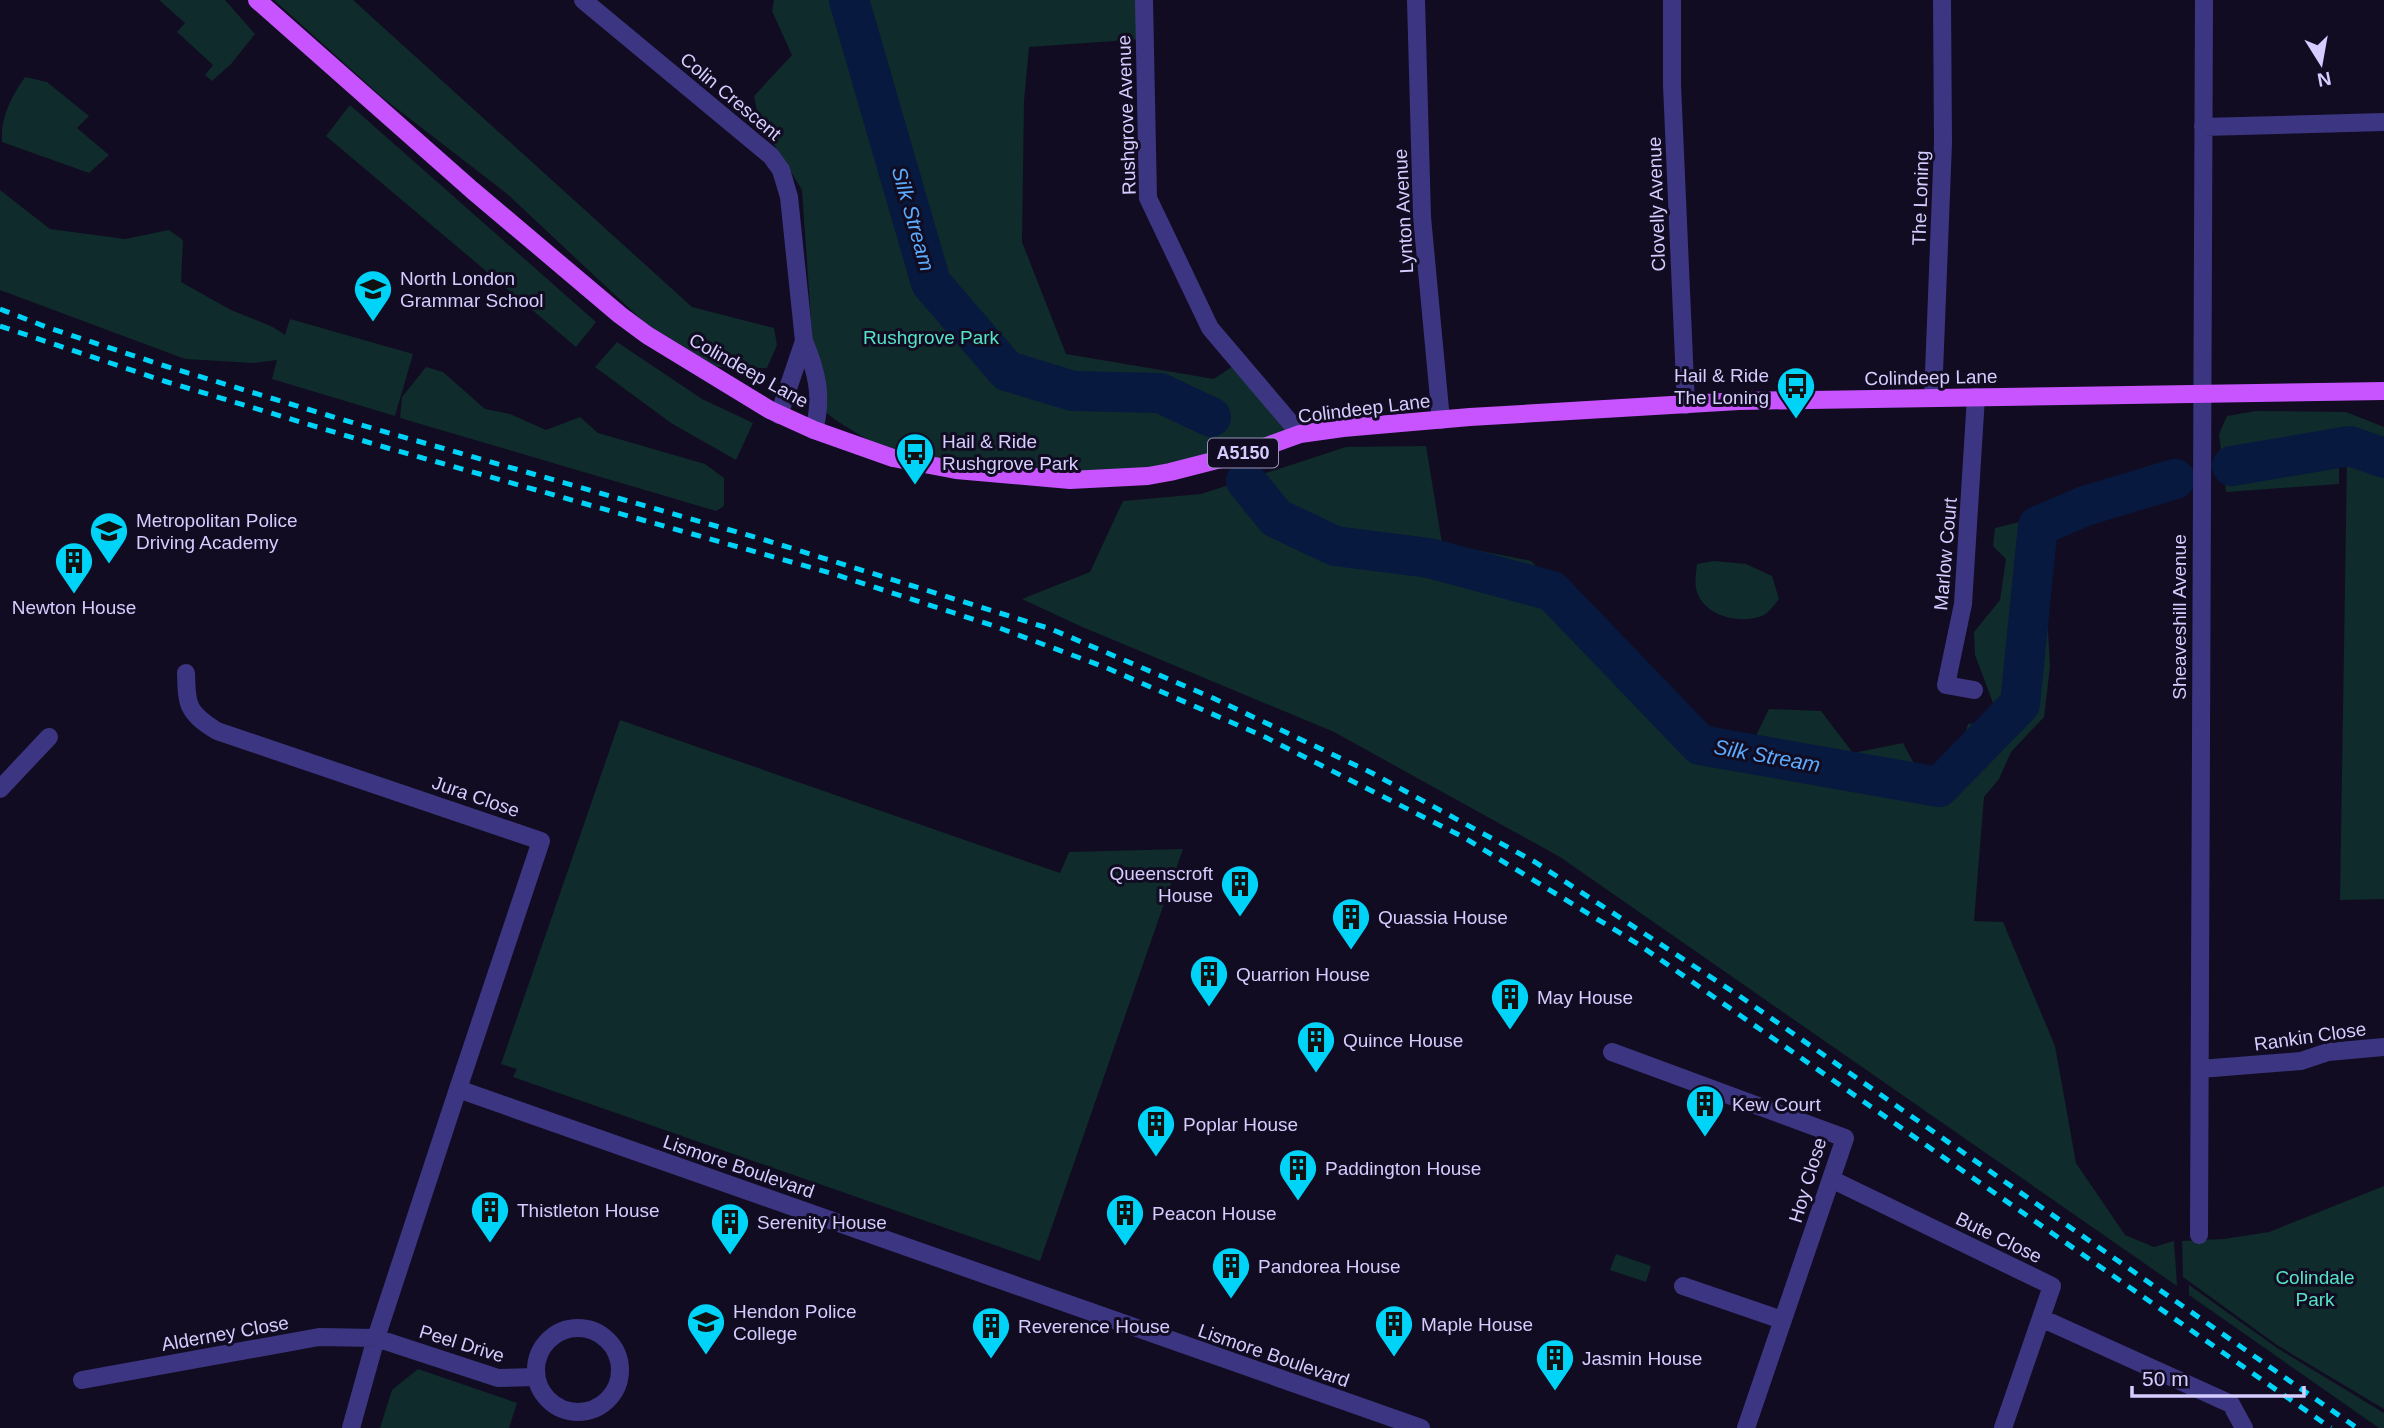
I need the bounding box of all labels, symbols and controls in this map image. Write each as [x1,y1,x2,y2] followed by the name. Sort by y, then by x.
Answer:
[2286,28,2356,98] north arrow
[1113,35,1140,195] street label: Rushgrove Avenue
[676,48,786,145] street label: Colin Crescent
[2315,68,2333,91] text: N
[1644,136,1669,272] street label: Clovelly Avenue
[1390,148,1417,274] street label: Lynton Avenue
[1908,150,1933,246] street label: The Loning
[888,164,939,274] water label: Silk Stream
[352,268,394,323] school or university icon: North London Grammar School
[400,268,544,311] place label: North London Grammar School
[863,327,1000,348] park label: Rushgrove Park
[685,329,812,412] street label: Colindeep Lane
[1674,365,1769,408] place label: Hail & Ride The Loning
[1775,365,1817,420] bus stop icon: Hail & Ride The Loning
[1864,366,1998,389] street label: Colindeep Lane
[1297,390,1431,427] street label: Colindeep Lane
[894,431,936,486] bus stop icon: Hail & Ride Rushgrove Park
[942,431,1079,474] place label: Hail & Ride Rushgrove Park
[1208,438,1278,467] road number: A5150
[1930,496,1961,611] street label: Marlow Court
[88,510,130,565] school or university icon: Metropolitan Police Driving Academy
[136,510,298,553] place label: Metropolitan Police Driving Academy
[2169,534,2190,700] street label: Sheaveshill Avenue
[53,540,95,595] building icon: Newton House
[12,597,136,618] place label: Newton House
[1712,735,1822,776] water label: Silk Stream
[429,772,522,821] street label: Jura Close
[1110,863,1214,906] place label: Queenscroft House
[1219,863,1261,918] building icon: Queenscroft House
[1330,896,1372,951] building icon: Quassia House
[1378,907,1508,928] place label: Quassia House
[1188,953,1230,1008] building icon: Quarrion House
[1236,964,1370,985] place label: Quarrion House
[1489,976,1531,1031] building icon: May House
[1537,987,1633,1008] place label: May House
[2253,1018,2367,1055] street label: Rankin Close
[1295,1019,1337,1074] building icon: Quince House
[1343,1030,1463,1051] place label: Quince House
[1684,1083,1726,1138] building icon: Kew Court
[1732,1094,1821,1115] place label: Kew Court
[1135,1103,1177,1158] building icon: Poplar House
[1183,1114,1298,1135] place label: Poplar House
[661,1131,817,1202] street label: Lismore Boulevard
[1785,1135,1830,1225] street label: Hoy Close
[1277,1147,1319,1202] building icon: Paddington House
[1325,1158,1481,1179] place label: Paddington House
[469,1189,511,1244] building icon: Thistleton House
[1104,1192,1146,1247] building icon: Peacon House
[517,1200,660,1221] place label: Thistleton House
[709,1201,751,1256] building icon: Serenity House
[1152,1203,1277,1224] place label: Peacon House
[1952,1208,2045,1267] street label: Bute Close
[757,1212,887,1233] place label: Serenity House
[1210,1245,1252,1300] building icon: Pandorea House
[1258,1256,1401,1277] place label: Pandorea House
[2275,1267,2355,1310] park label: Colindale Park
[685,1301,727,1356] school or university icon: Hendon Police College
[733,1301,857,1344] place label: Hendon Police College
[1373,1303,1415,1358] building icon: Maple House
[970,1305,1012,1360] building icon: Reverence House
[160,1312,290,1355] street label: Alderney Close
[1421,1314,1533,1335] place label: Maple House
[1018,1316,1170,1337] place label: Reverence House
[1196,1320,1352,1391] street label: Lismore Boulevard
[417,1321,507,1366] street label: Peel Drive
[1534,1337,1576,1392] building icon: Jasmin House
[1582,1348,1702,1369] place label: Jasmin House
[2132,1354,2304,1398] scale bar
[2142,1367,2189,1390] text: 50 m

